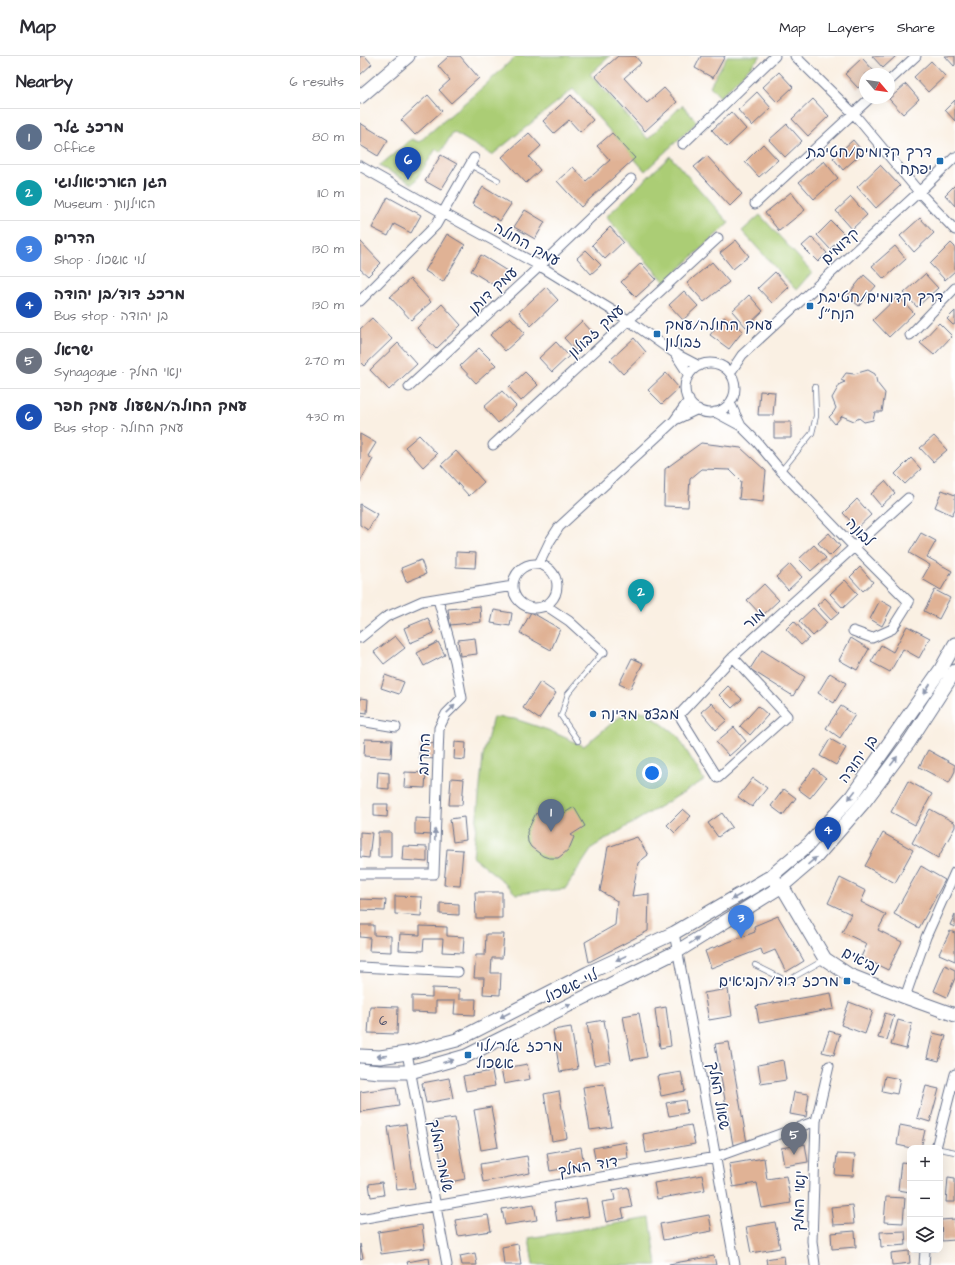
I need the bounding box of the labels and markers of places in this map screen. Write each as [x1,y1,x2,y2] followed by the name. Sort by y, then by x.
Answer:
[806,142,932,180] place label: דרך קדומים/חטיבת יפתח
[395,147,421,180] pin: 6
[935,156,945,166] marker: דרך קדומים/חטיבת יפתח
[817,287,943,325] place label: דרך קדומים/חטיבת הנח״ל
[805,301,815,311] marker: דרך קדומים/חטיבת הנח״ל
[665,315,773,353] place label: עמק החולה/עמק זבולון
[652,329,662,339] marker: עמק החולה/עמק זבולון
[628,579,654,612] pin: 2
[601,704,679,725] place label: מבצע מדינה
[588,709,598,719] marker: מבצע מדינה
[538,799,564,832] pin: 1
[815,817,841,850] pin: 4
[728,905,754,938] pin: 3
[719,971,839,992] place label: מרכז דוד/הנביאים
[842,976,852,986] marker: מרכז דוד/הנביאים
[476,1036,563,1074] place label: מרכז גלר/לוי אשכול
[463,1050,473,1060] marker: מרכז גלר/לוי אשכול
[781,1122,807,1155] pin: 5

